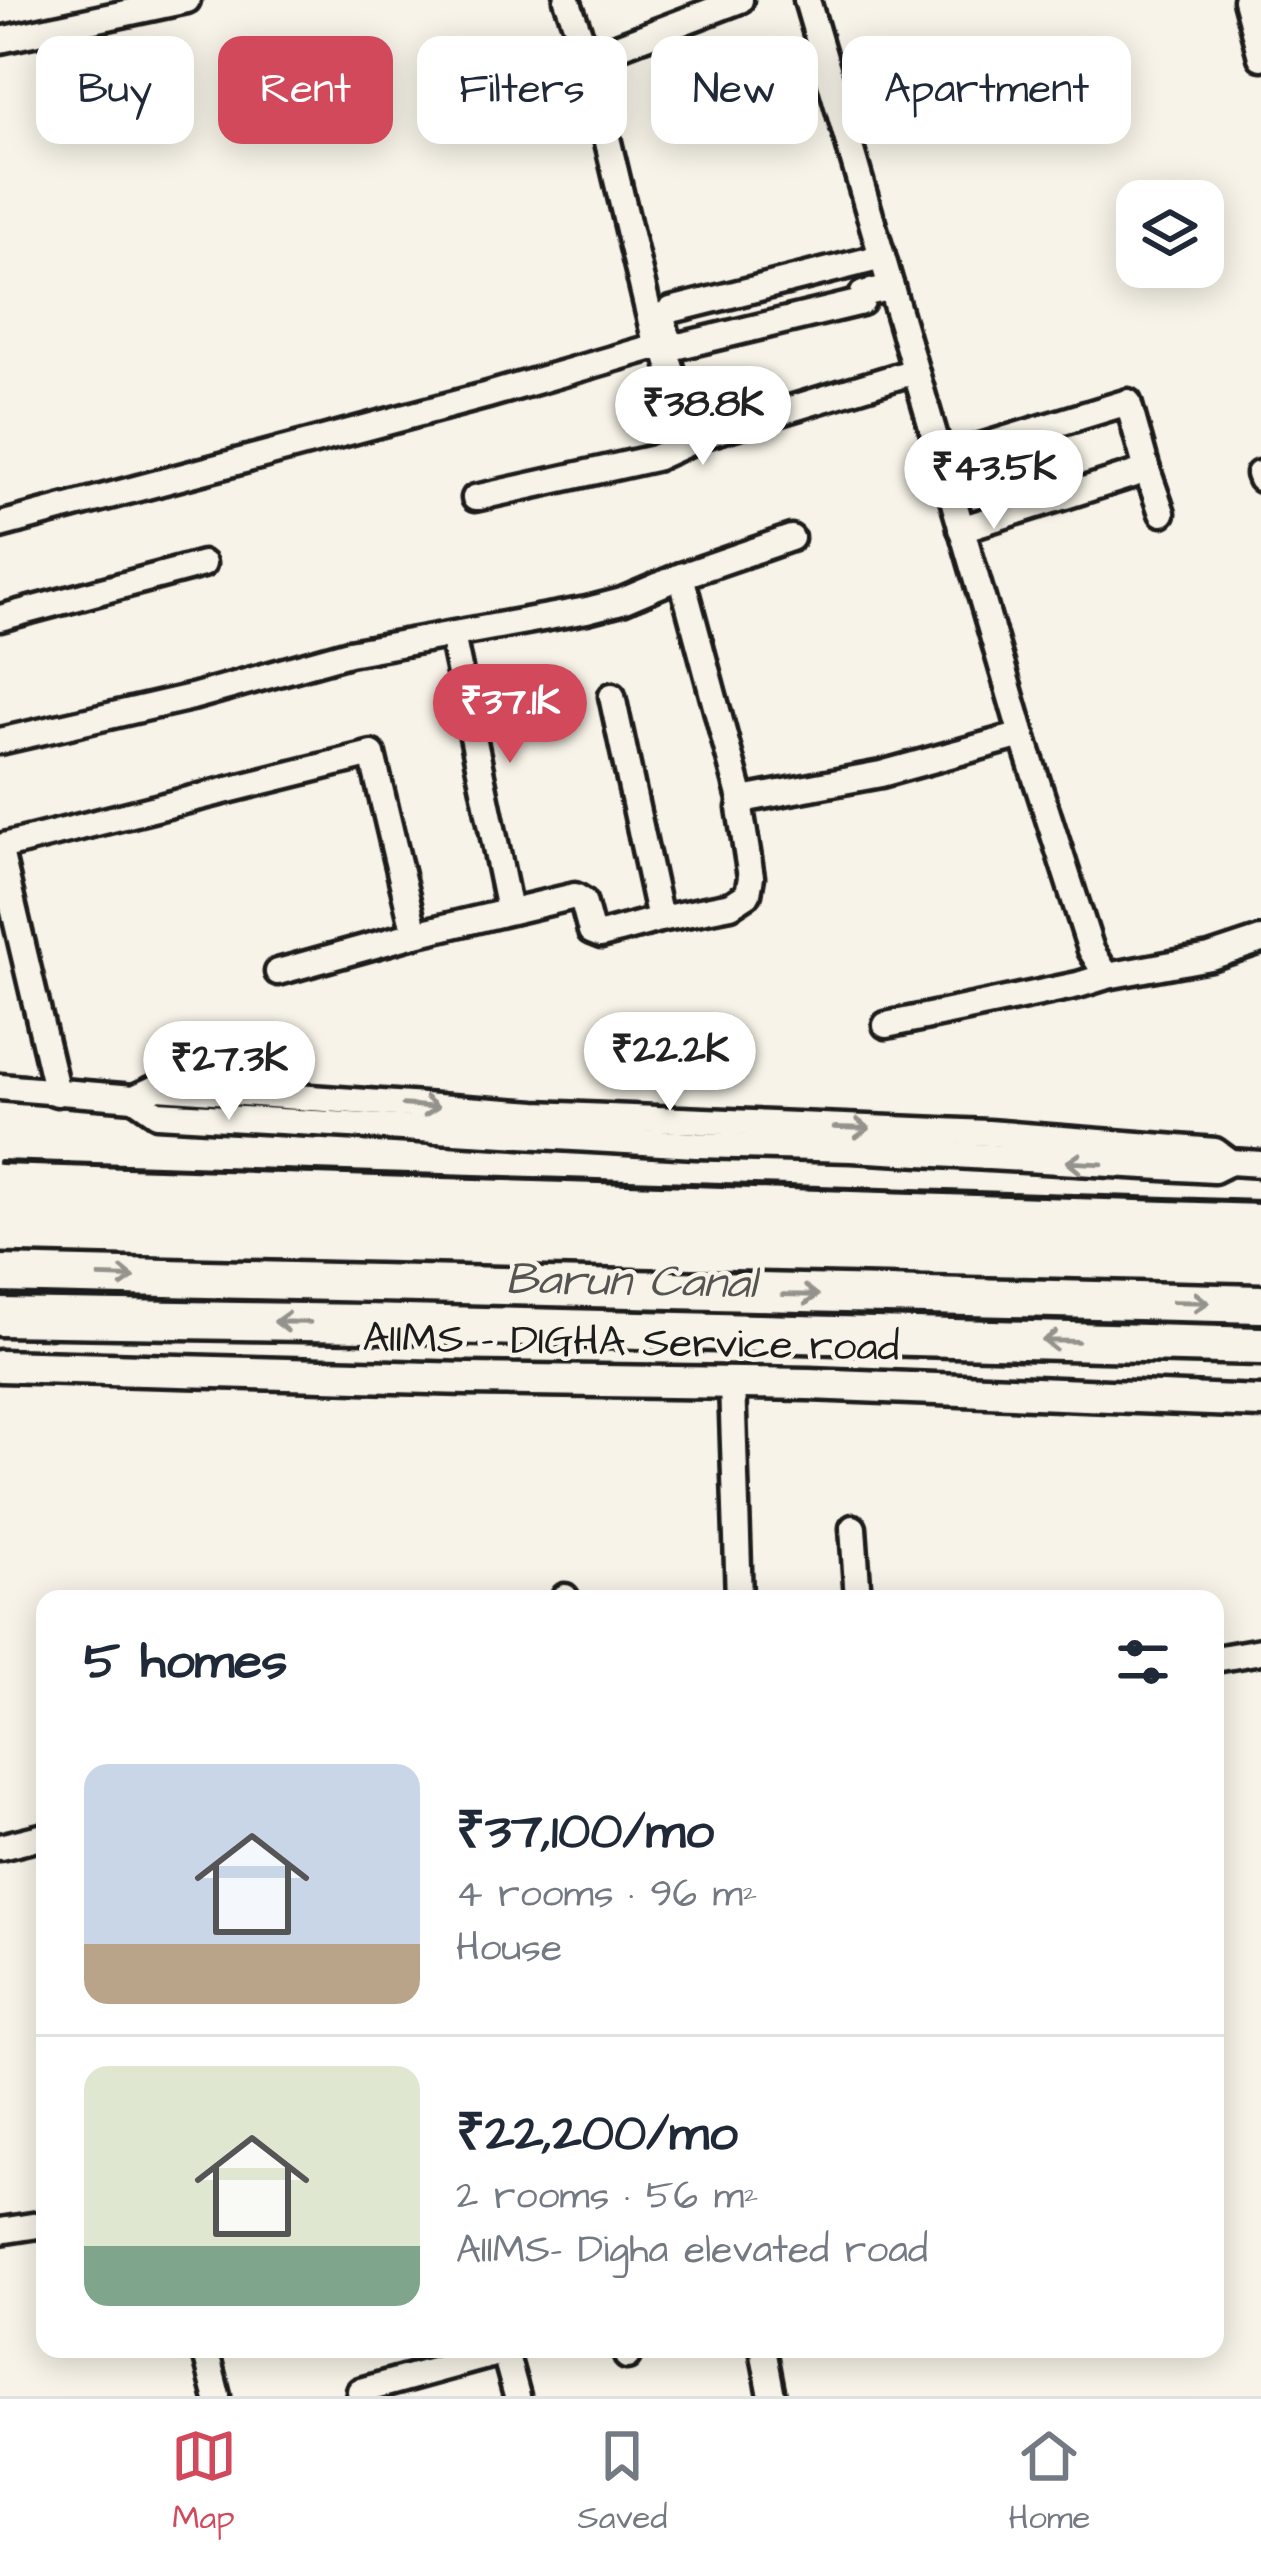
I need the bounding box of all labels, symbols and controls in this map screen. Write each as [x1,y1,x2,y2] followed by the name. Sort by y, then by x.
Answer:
[36,36,194,144] chip: Buy
[218,36,393,144] chip: Rent
[417,36,627,144] chip: Filters
[651,36,818,144] chip: New
[842,36,1131,144] chip: Apartment
[1116,180,1224,288] map controls
[1116,180,1224,288] button: layers
[605,366,801,468] pin: ₹38.8K
[642,378,764,432] text: ₹38.8K
[896,430,1092,532] pin: ₹43.5K
[931,442,1057,496] text: ₹43.5K
[412,664,608,766] pin: ₹37.1K
[460,676,560,730] text: ₹37.1K
[572,1012,768,1114] pin: ₹22.2K
[131,1021,327,1123] pin: ₹27.3K
[611,1024,729,1078] text: ₹22.2K
[170,1033,288,1087] text: ₹27.3K
[400,1095,439,1118] one-way arrow
[832,1117,871,1140] one-way arrow
[1065,1151,1104,1174] one-way arrow
[505,1249,762,1315] water label: Barun Canal
[97,1266,136,1289] one-way arrow
[781,1283,820,1306] one-way arrow
[1171,1291,1210,1314] one-way arrow
[362,1309,900,1377] street label: AIIMS - DIGHA Service road
[273,1311,312,1333] one-way arrow
[1041,1330,1080,1353] one-way arrow
[84,1627,287,1698] text: 5 homes
[1110,1629,1176,1695] icon: filters
[456,1797,714,1868] text: ₹37,100/mo
[180,1812,324,1956] icon: home
[456,1868,757,1922] text: 4 rooms · 96 m²
[456,1922,562,1976] text: House
[456,2099,738,2170] text: ₹22,200/mo
[180,2114,324,2258] icon: home
[456,2170,759,2224] text: 2 rooms · 56 m²
[456,2224,928,2278] text: AIIMS- Digha elevated road
[171,2423,237,2541] tab: Map
[578,2423,667,2541] tab: Saved
[1008,2423,1090,2541] tab: Home

